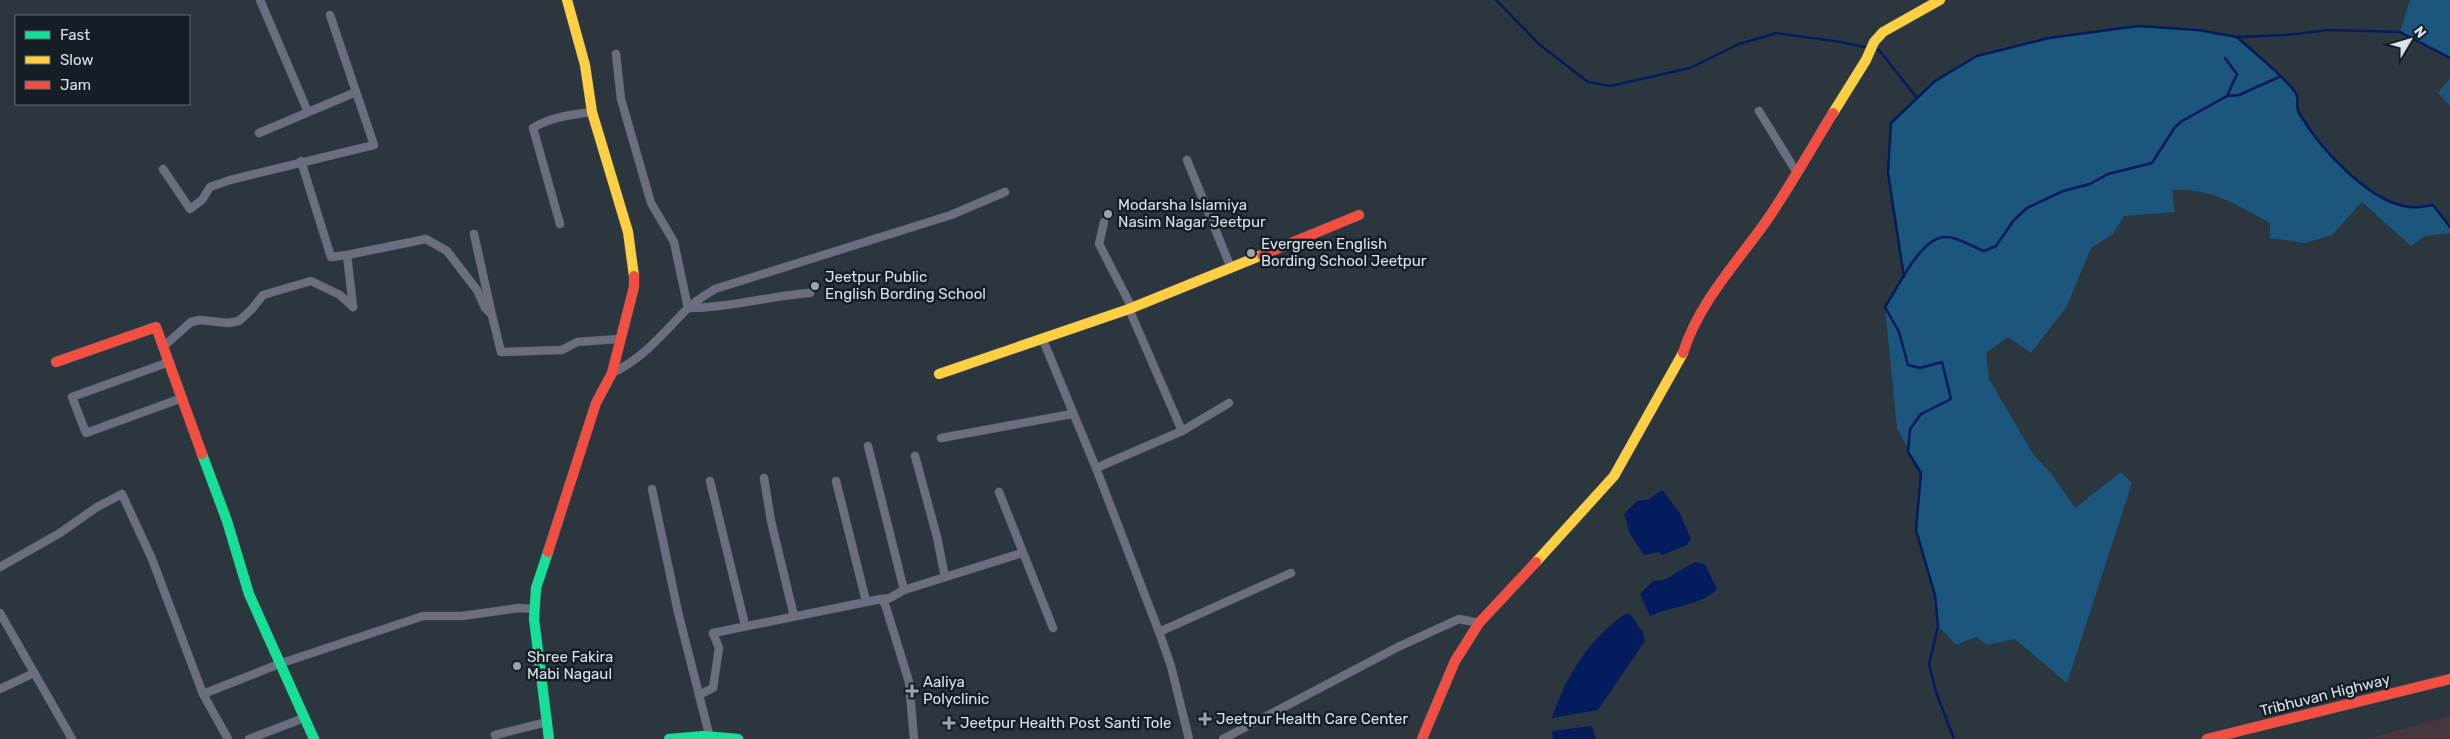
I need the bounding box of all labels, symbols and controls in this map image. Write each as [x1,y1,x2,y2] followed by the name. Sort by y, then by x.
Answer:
[15,15,190,105] legend
[2385,15,2435,65] north arrow
[2410,23,2430,42] text: N
[60,26,90,44] text: Fast
[60,51,93,69] text: Slow
[60,76,91,94] text: Jam
[1118,196,1266,231] place label: Modarsha Islamiya Nasim Nagar Jeetpur
[1102,208,1114,220] marker: Modarsha Islamiya Nasim Nagar Jeetpur
[1261,235,1427,270] place label: Evergreen English Bording School Jeetpur
[1245,247,1257,259] marker: Evergreen English Bording School Jeetpur
[825,268,986,303] place label: Jeetpur Public English Bording School
[809,280,821,292] marker: Jeetpur Public English Bording School
[527,648,613,683] place label: Shree Fakira Mabi Nagaul
[511,660,523,672] marker: Shree Fakira Mabi Nagaul
[2258,670,2392,720] street label: Tribhuvan Highway
[923,673,989,708] place label: Aaliya Polyclinic
[905,684,919,698] marker: Aaliya Polyclinic
[1216,710,1408,728] place label: Jeetpur Health Care Center
[1198,712,1212,726] marker: Jeetpur Health Care Center
[960,714,1171,732] place label: Jeetpur Health Post Santi Tole
[942,716,956,730] marker: Jeetpur Health Post Santi Tole

